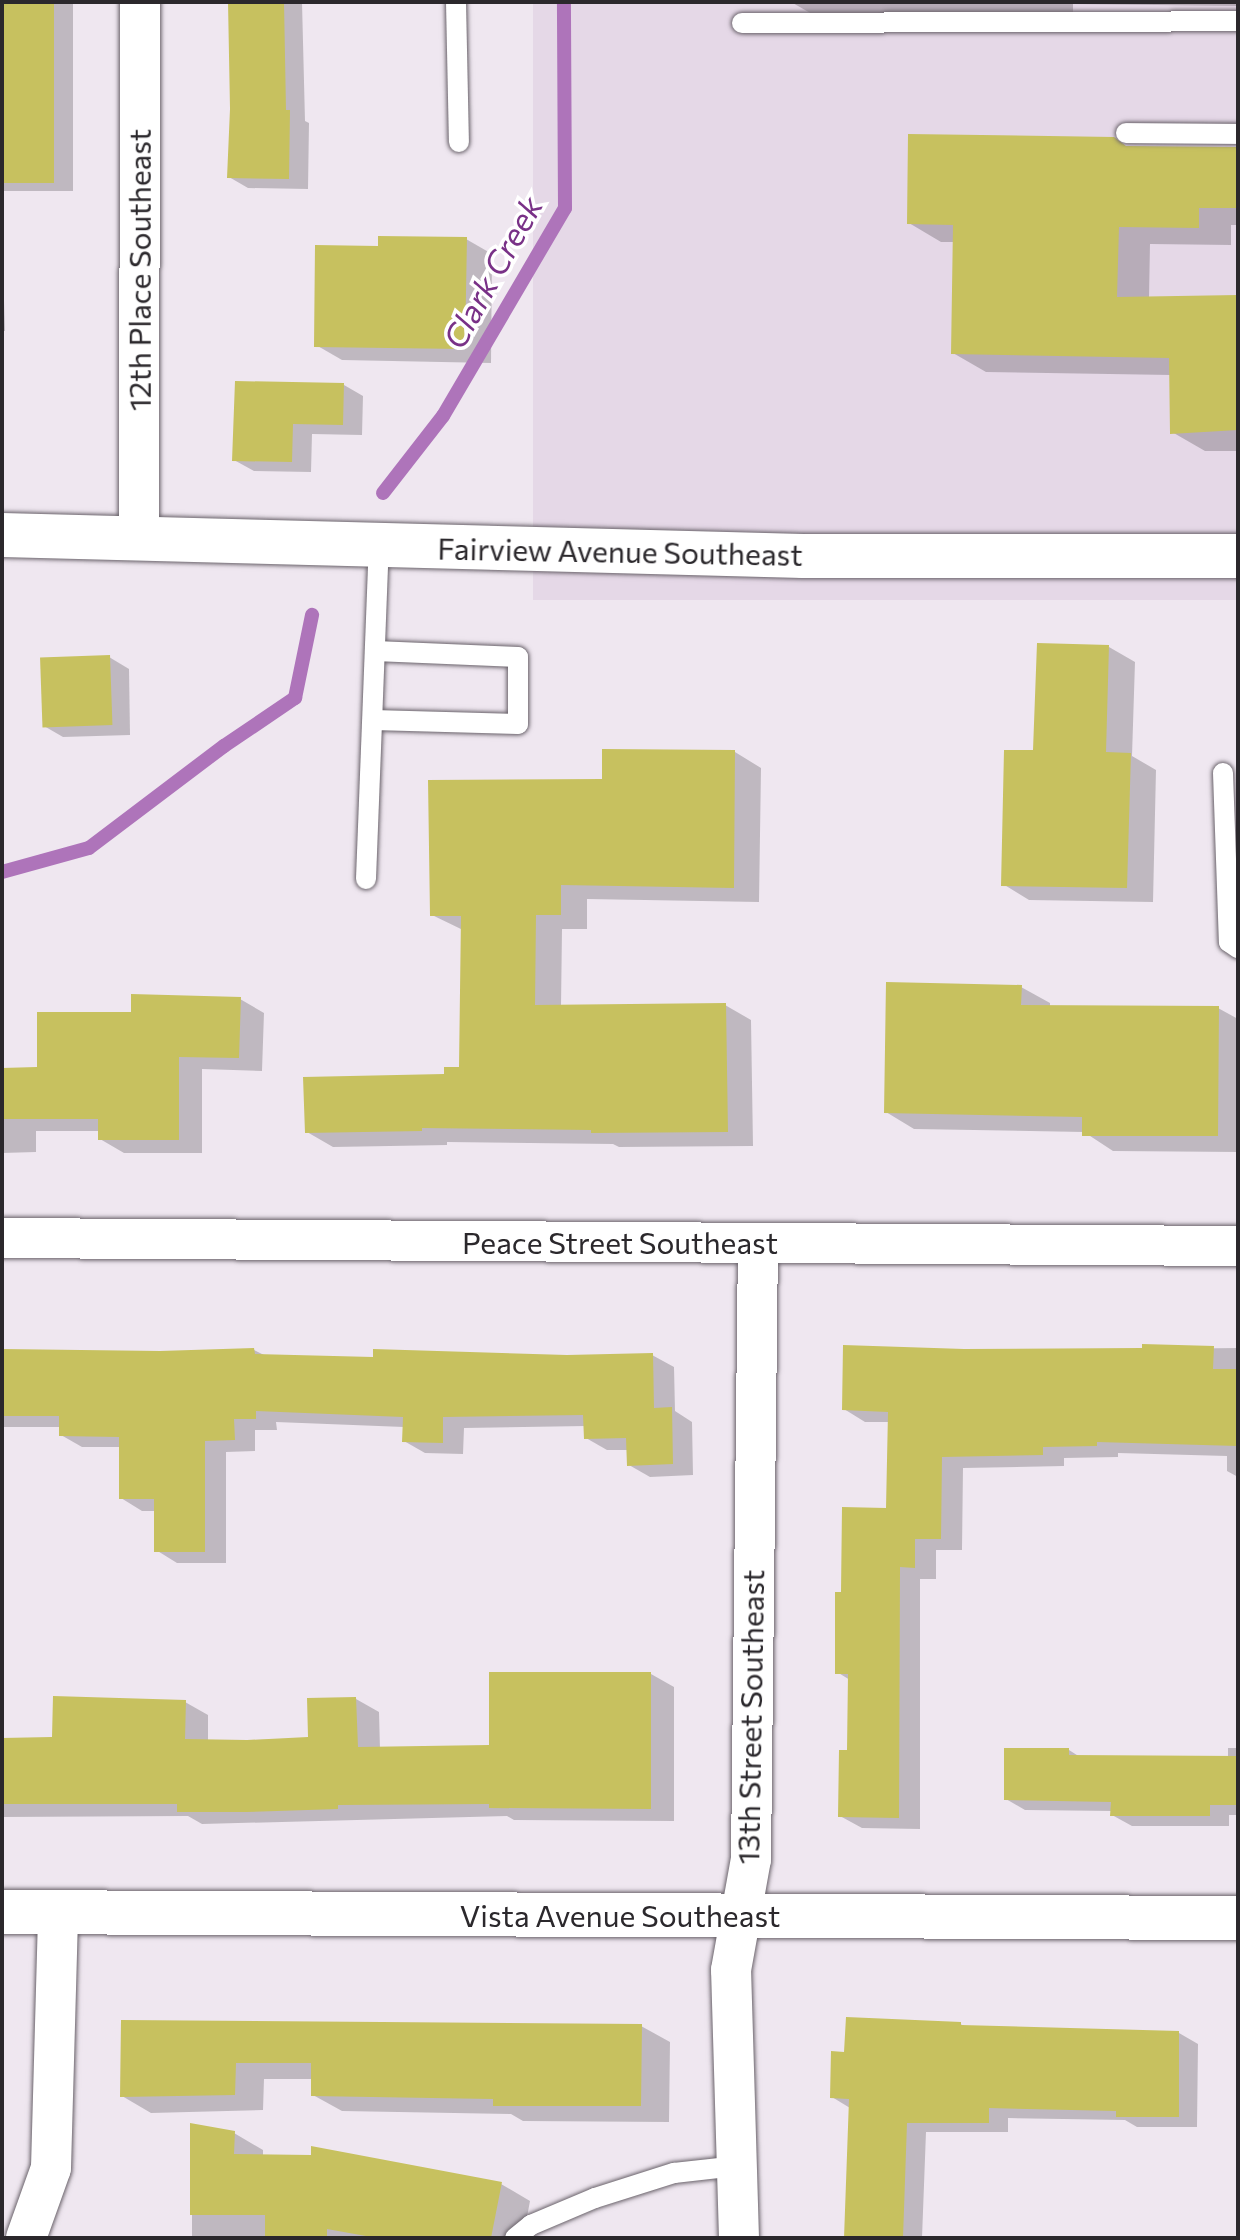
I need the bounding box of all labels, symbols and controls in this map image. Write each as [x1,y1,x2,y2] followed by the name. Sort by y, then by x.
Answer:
[121,129,157,411] street label: 12th Place Southeast
[434,189,550,355] water label: Clark Creek
[437,530,803,572] street label: Fairview Avenue Southeast
[462,1224,778,1260] street label: Peace Street Southeast
[729,1569,771,1865] street label: 13th Street Southeast
[460,1897,780,1933] street label: Vista Avenue Southeast

